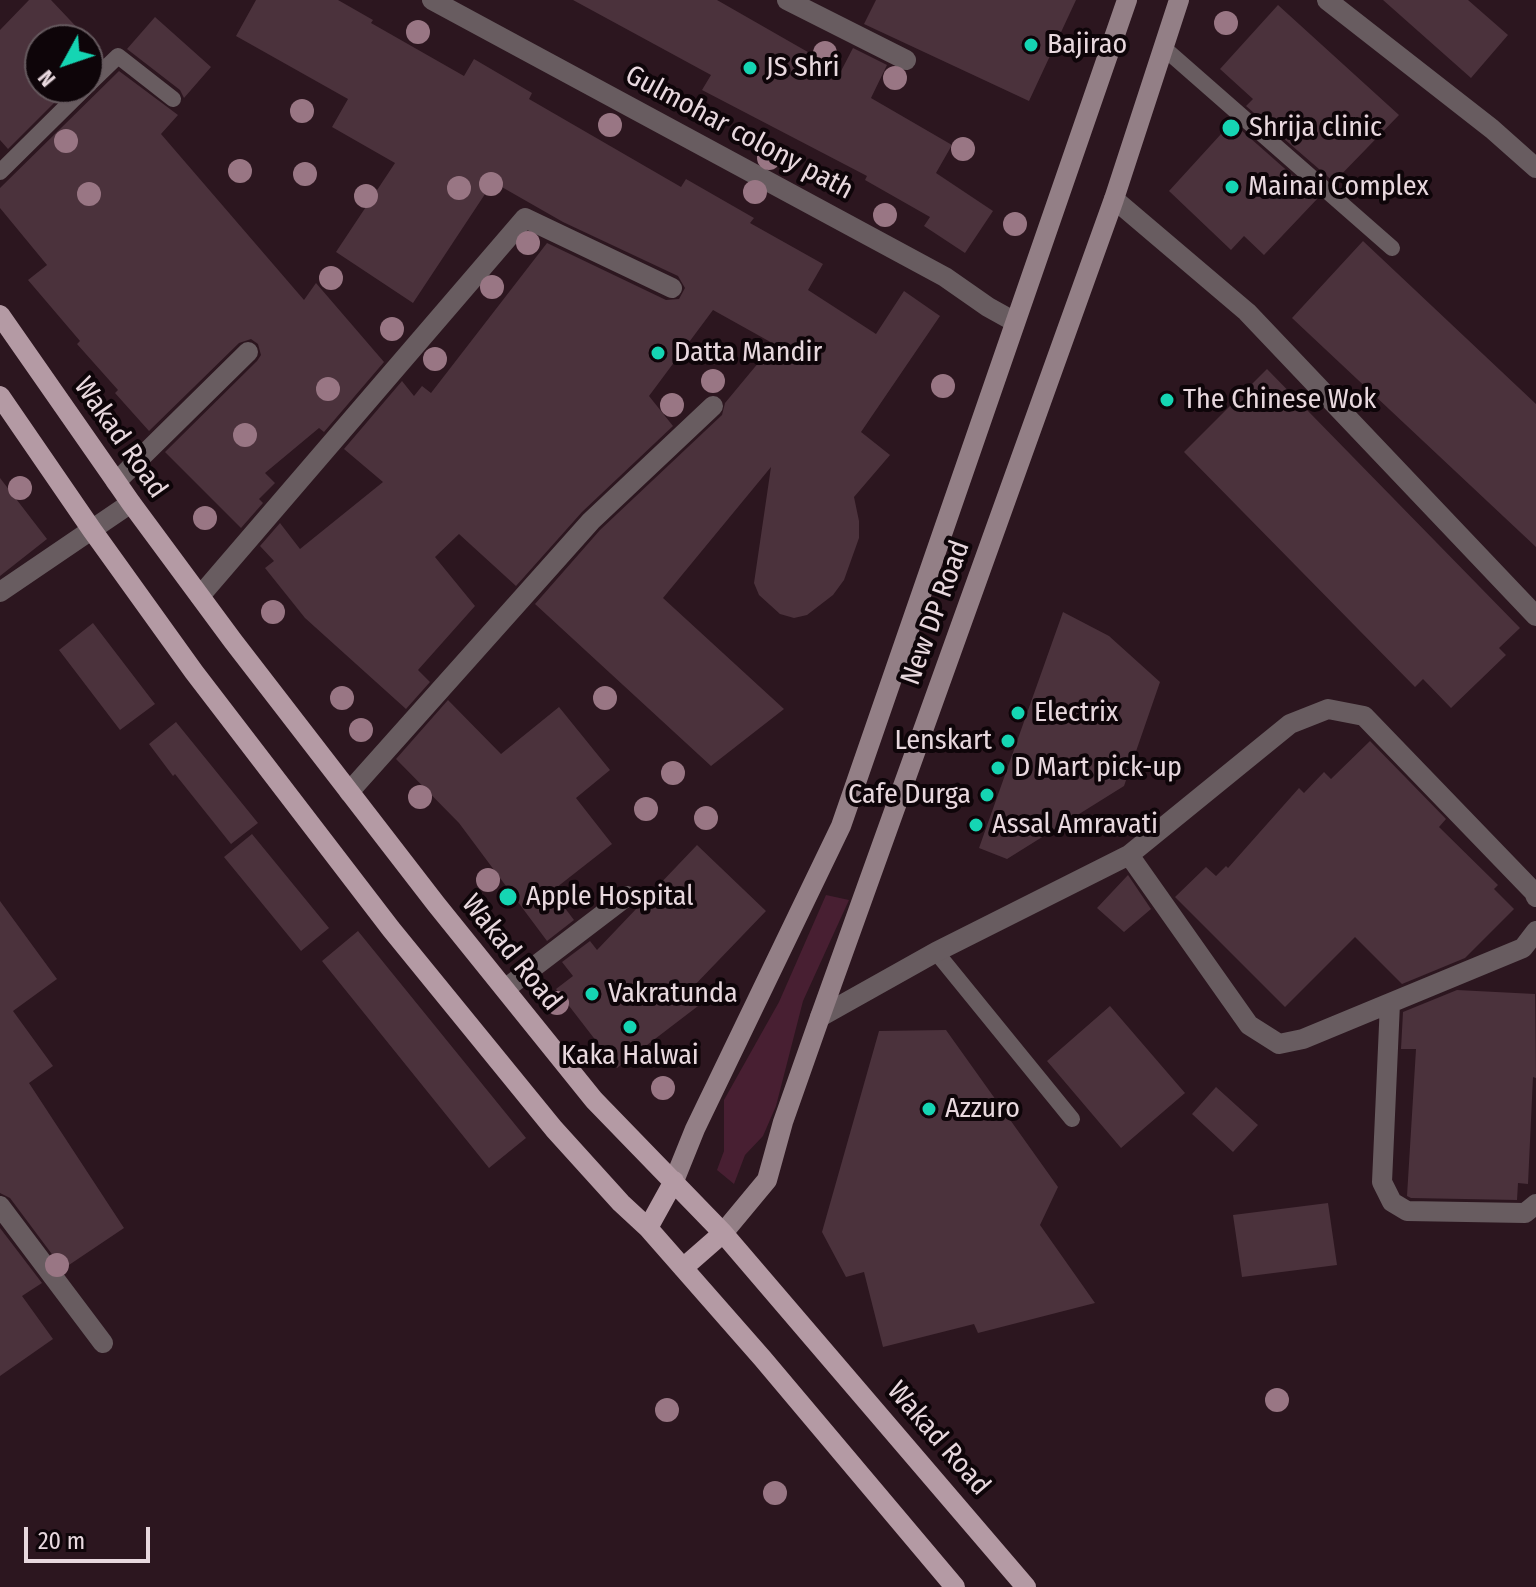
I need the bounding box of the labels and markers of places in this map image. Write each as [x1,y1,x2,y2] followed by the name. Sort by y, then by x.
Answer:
[1047,28,1127,62] place label: Bajirao
[1022,36,1040,54] marker: Bajirao
[766,51,840,85] place label: JS Shri
[741,59,759,77] marker: JS Shri
[1249,111,1382,145] place label: Shrija clinic
[1220,117,1242,139] marker: Shrija clinic
[1248,170,1429,204] place label: Mainai Complex
[1223,178,1241,196] marker: Mainai Complex
[674,336,822,370] place label: Datta Mandir
[649,344,667,362] marker: Datta Mandir
[1183,383,1376,417] place label: The Chinese Wok
[1158,391,1176,409] marker: The Chinese Wok
[1034,696,1118,730] place label: Electrix
[1009,704,1027,722] marker: Electrix
[894,724,992,758] place label: Lenskart
[999,732,1017,750] marker: Lenskart
[1014,751,1182,785] place label: D Mart pick-up
[989,759,1007,777] marker: D Mart pick-up
[848,778,971,812] place label: Cafe Durga
[978,786,996,804] marker: Cafe Durga
[992,808,1158,842] place label: Assal Amravati
[967,816,985,834] marker: Assal Amravati
[526,880,694,914] place label: Apple Hospital
[497,886,519,908] marker: Apple Hospital
[608,977,738,1011] place label: Vakratunda
[583,985,601,1003] marker: Vakratunda
[621,1018,639,1036] marker: Kaka Halwai
[561,1039,699,1073] place label: Kaka Halwai
[945,1092,1020,1126] place label: Azzuro
[920,1100,938,1118] marker: Azzuro

